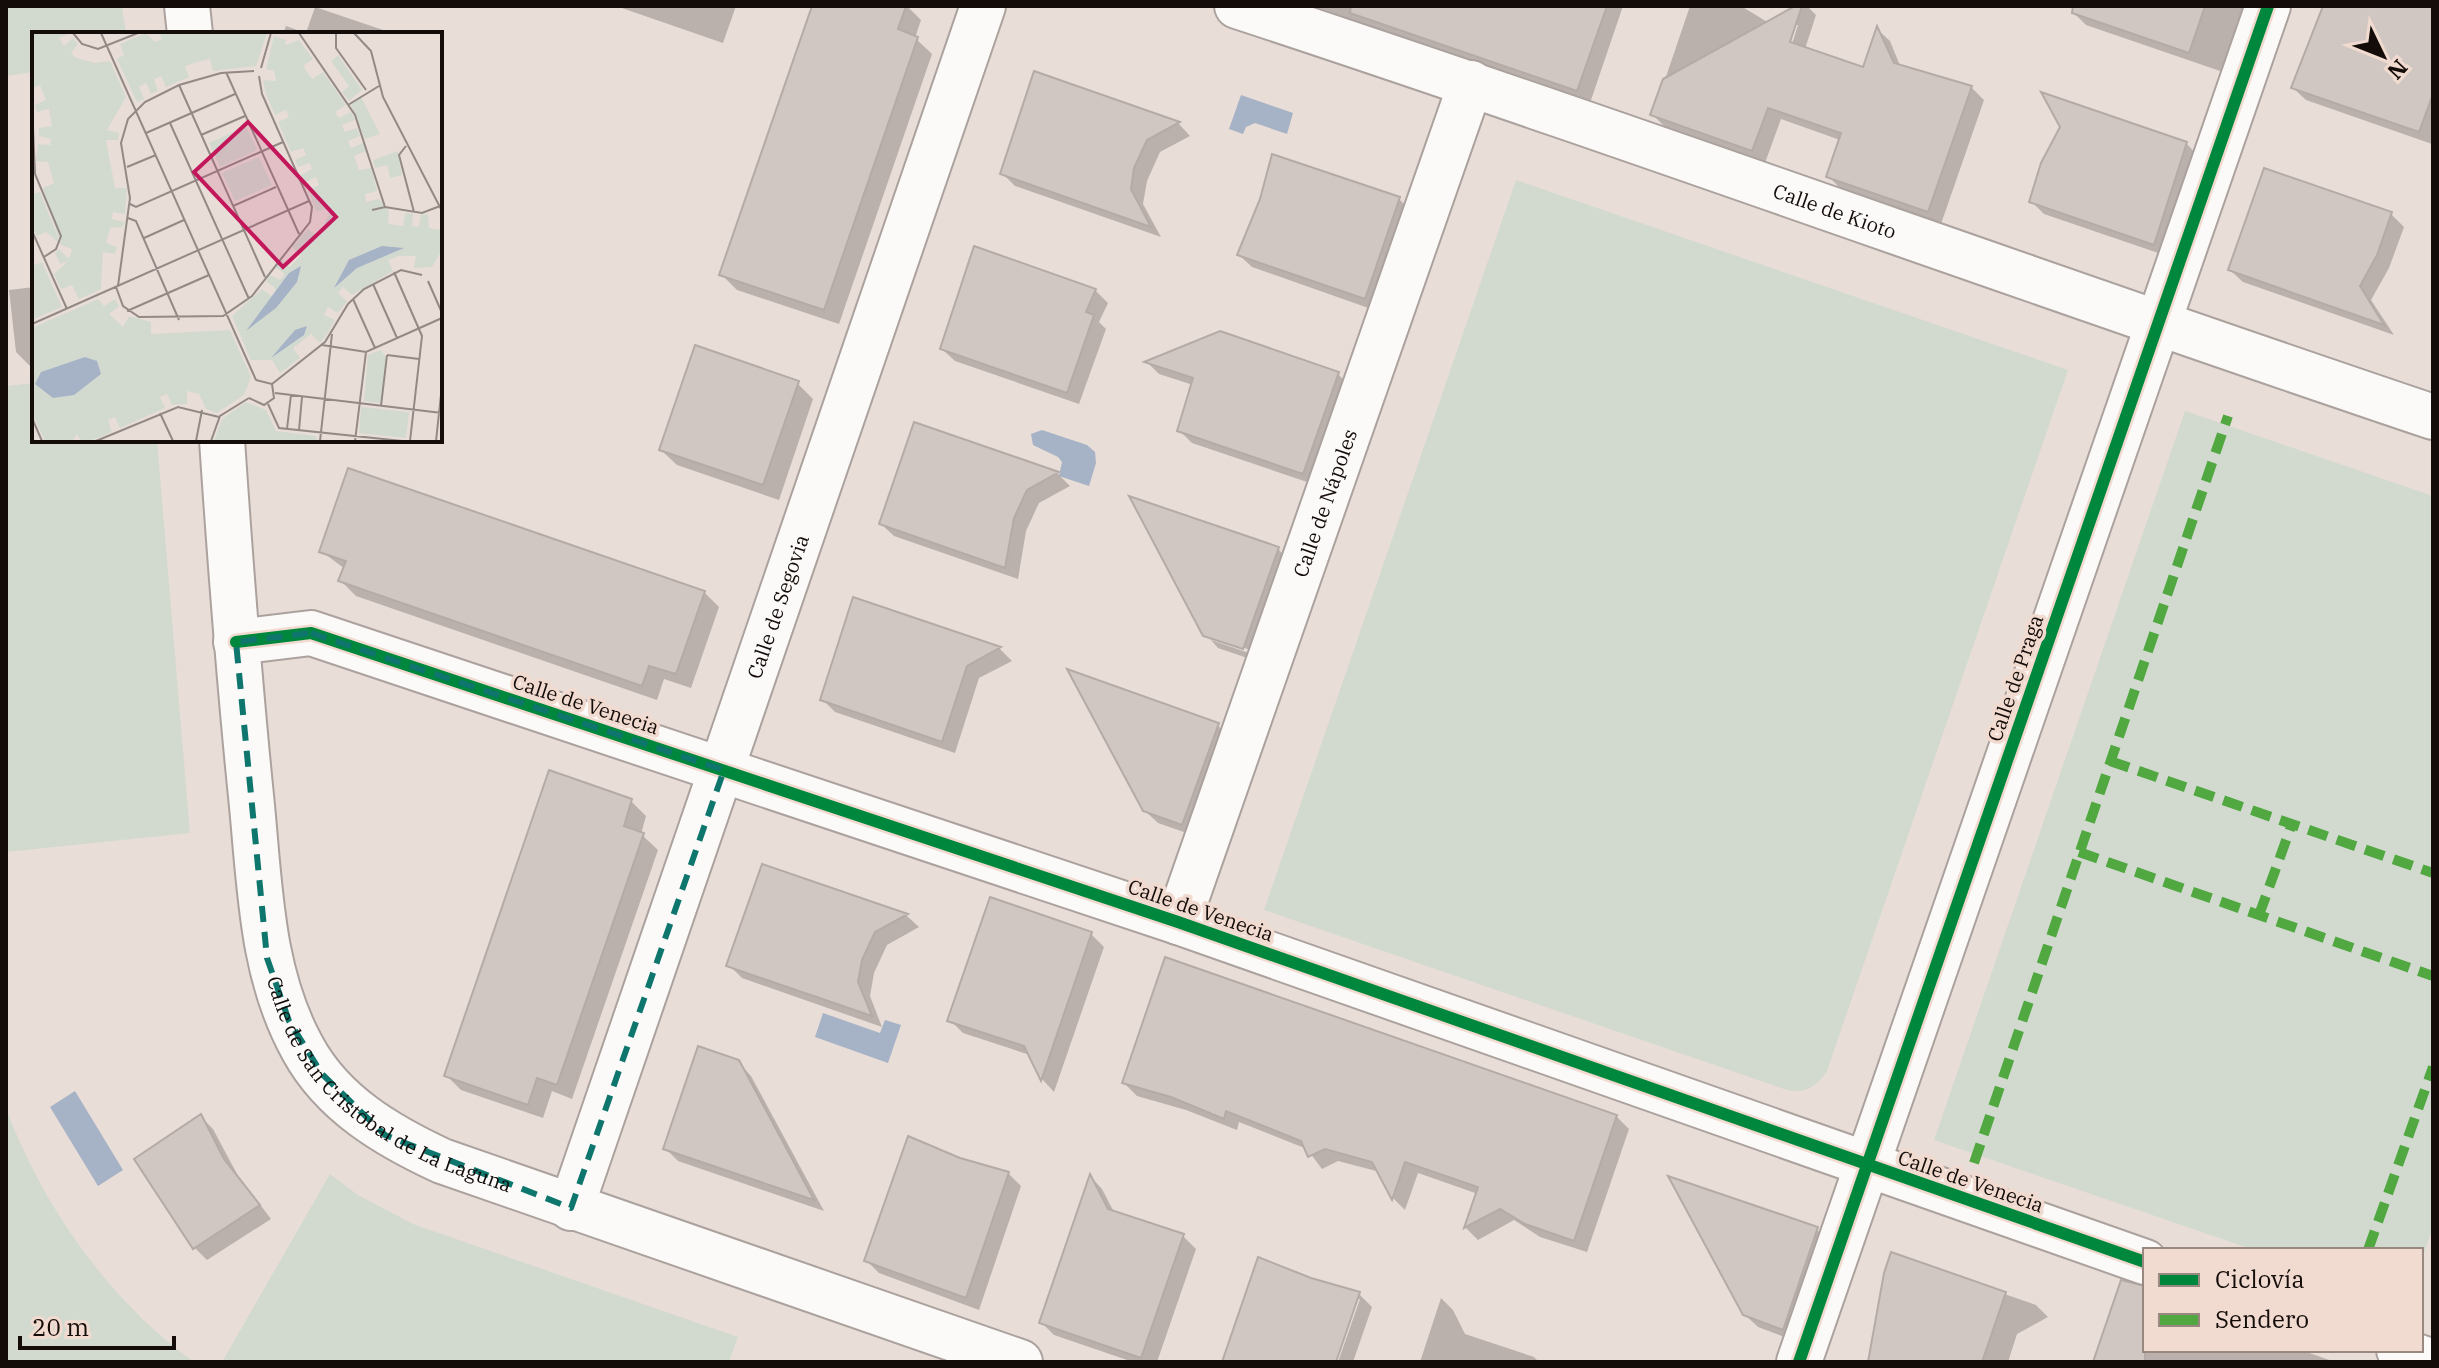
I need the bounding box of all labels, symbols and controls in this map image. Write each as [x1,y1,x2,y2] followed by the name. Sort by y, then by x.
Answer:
[2343,16,2423,96] north arrow
[32,32,442,442] inset map
[2381,54,2415,86] text: N
[1770,177,1900,244] street label: Calle de Kioto
[1286,425,1363,581] street label: Calle de Nápoles
[740,531,814,682] street label: Calle de Segovia
[1981,611,2049,745] street label: Calle de Praga
[509,668,663,740] street label: Calle de Venecia
[1124,872,1278,948] street label: Calle de Venecia
[261,973,516,1198] street label: Calle de San Cristóbal de La Laguna
[1894,1143,2048,1219] street label: Calle de Venecia
[2143,1248,2423,1352] legend
[2215,1263,2305,1295] text: Ciclovía
[20,1300,174,1350] scale bar
[2215,1303,2309,1335] text: Sendero
[32,1311,89,1343] text: 20 m

